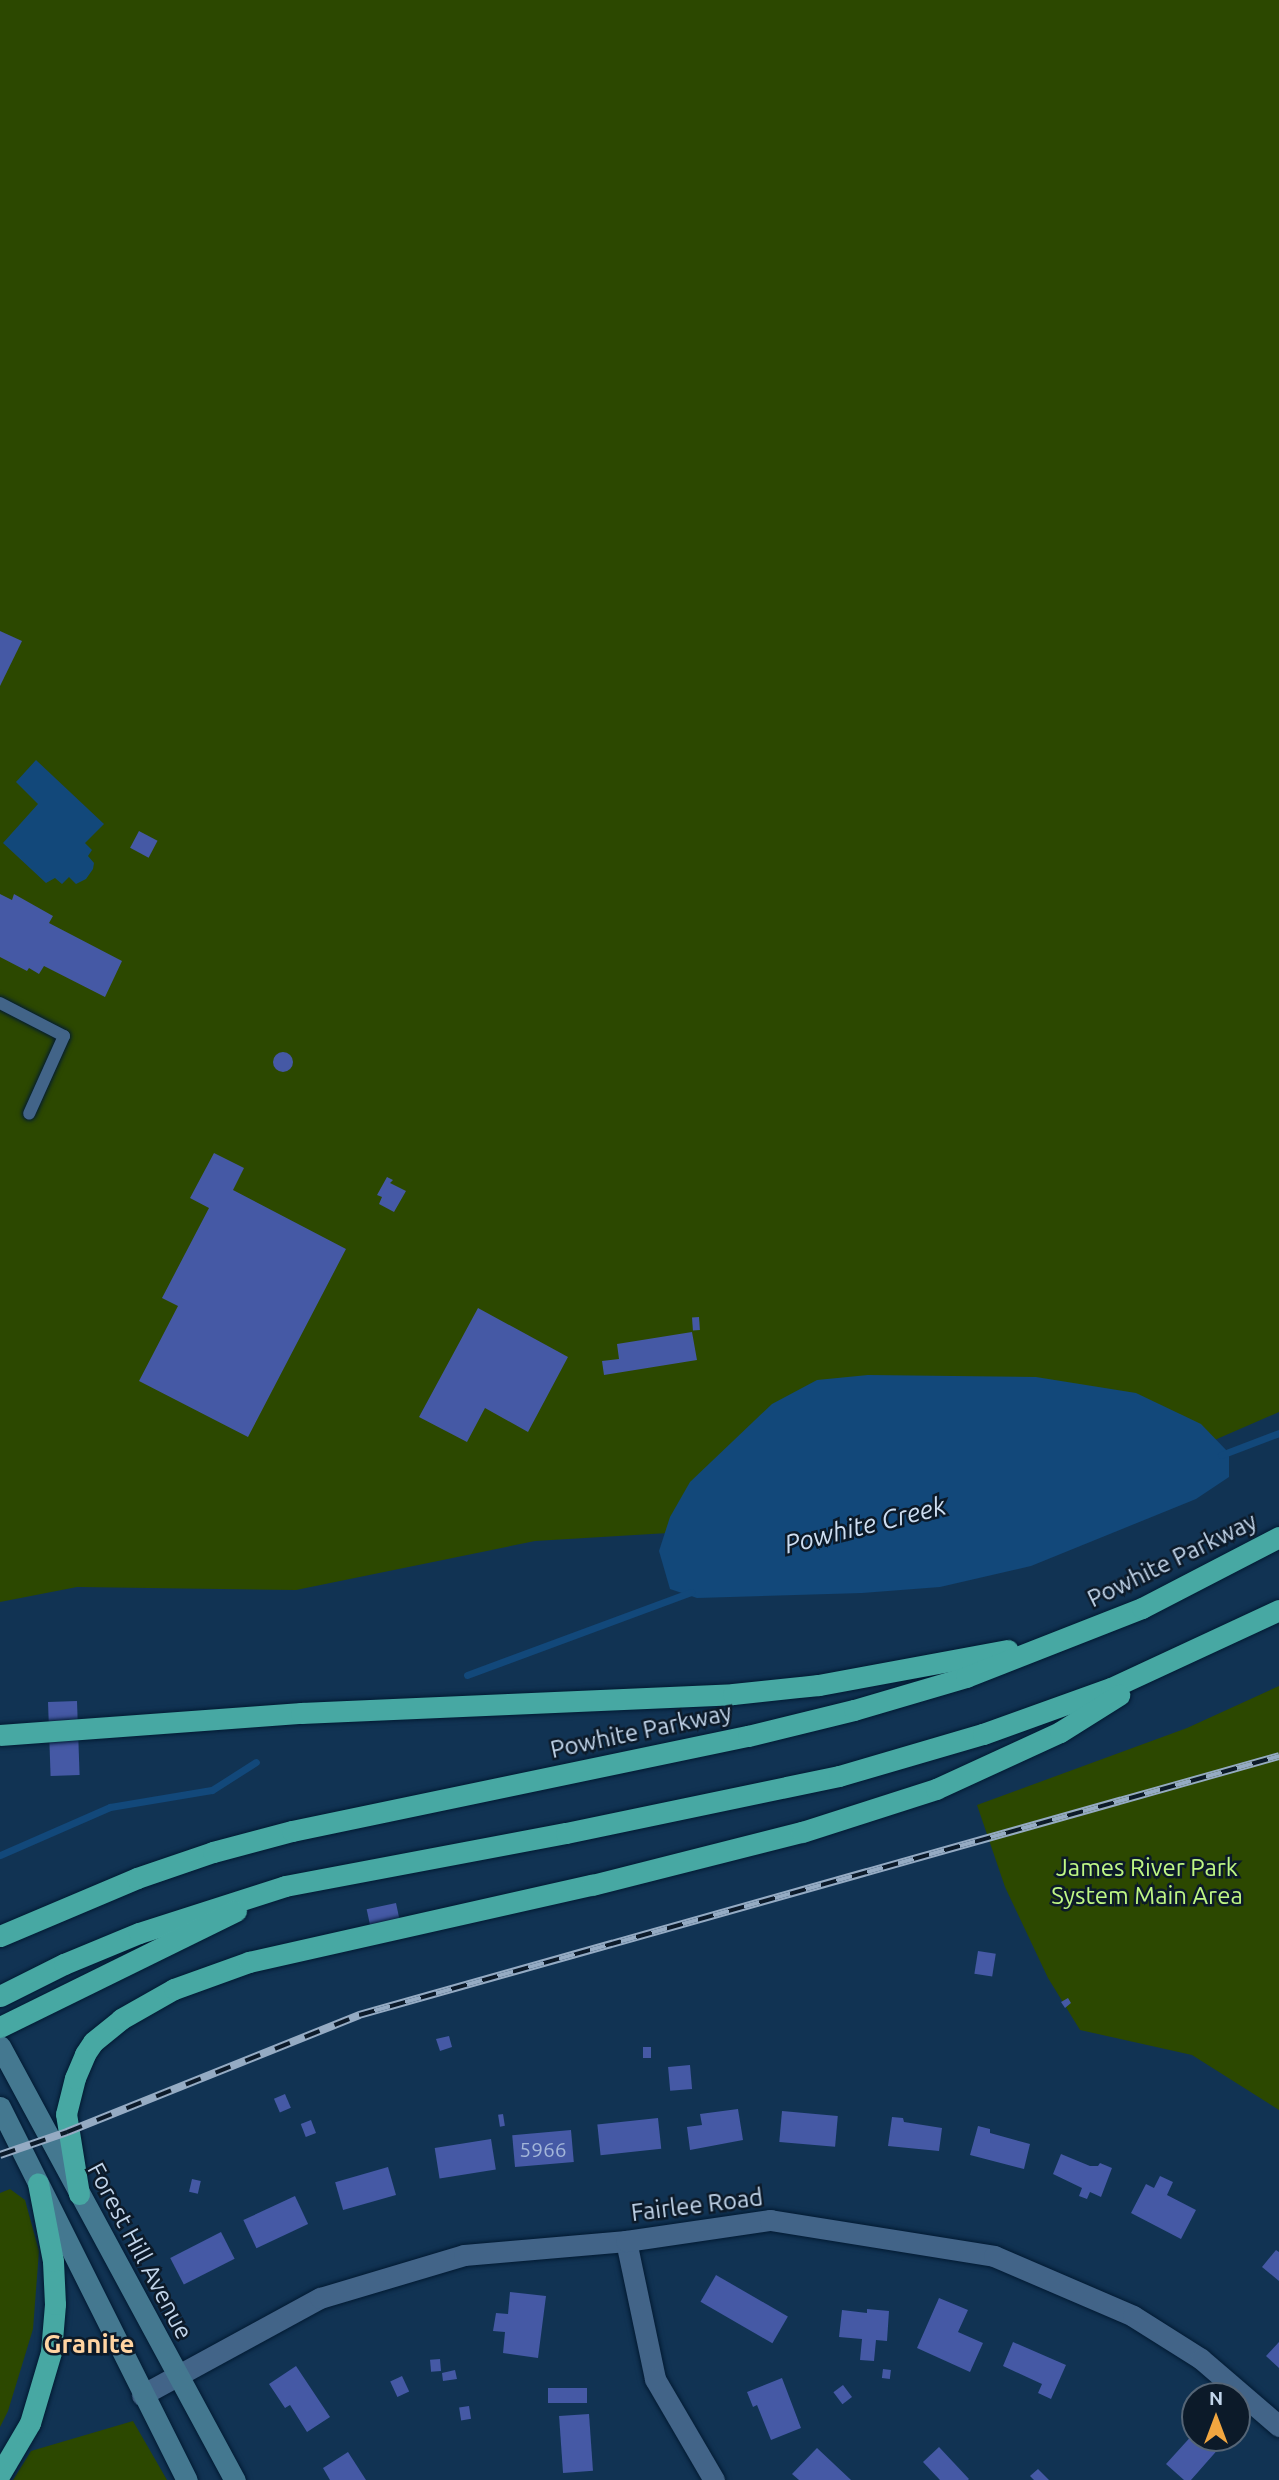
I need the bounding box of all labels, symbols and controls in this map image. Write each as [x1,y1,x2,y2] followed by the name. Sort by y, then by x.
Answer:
[781,1490,949,1560] water label: Powhite Creek
[1083,1507,1261,1613] street label: Powhite Parkway
[548,1698,734,1764] street label: Powhite Parkway
[1051,1854,1243,1910] park label: James River Park System Main Area
[519,2136,567,2162] house number: 5966
[81,2158,199,2344] street label: Forest Hill Avenue
[629,2183,765,2227] street label: Fairlee Road
[44,2328,134,2360] district label: Granite
[1181,2382,1251,2452] north arrow
[1209,2387,1223,2409] text: N

